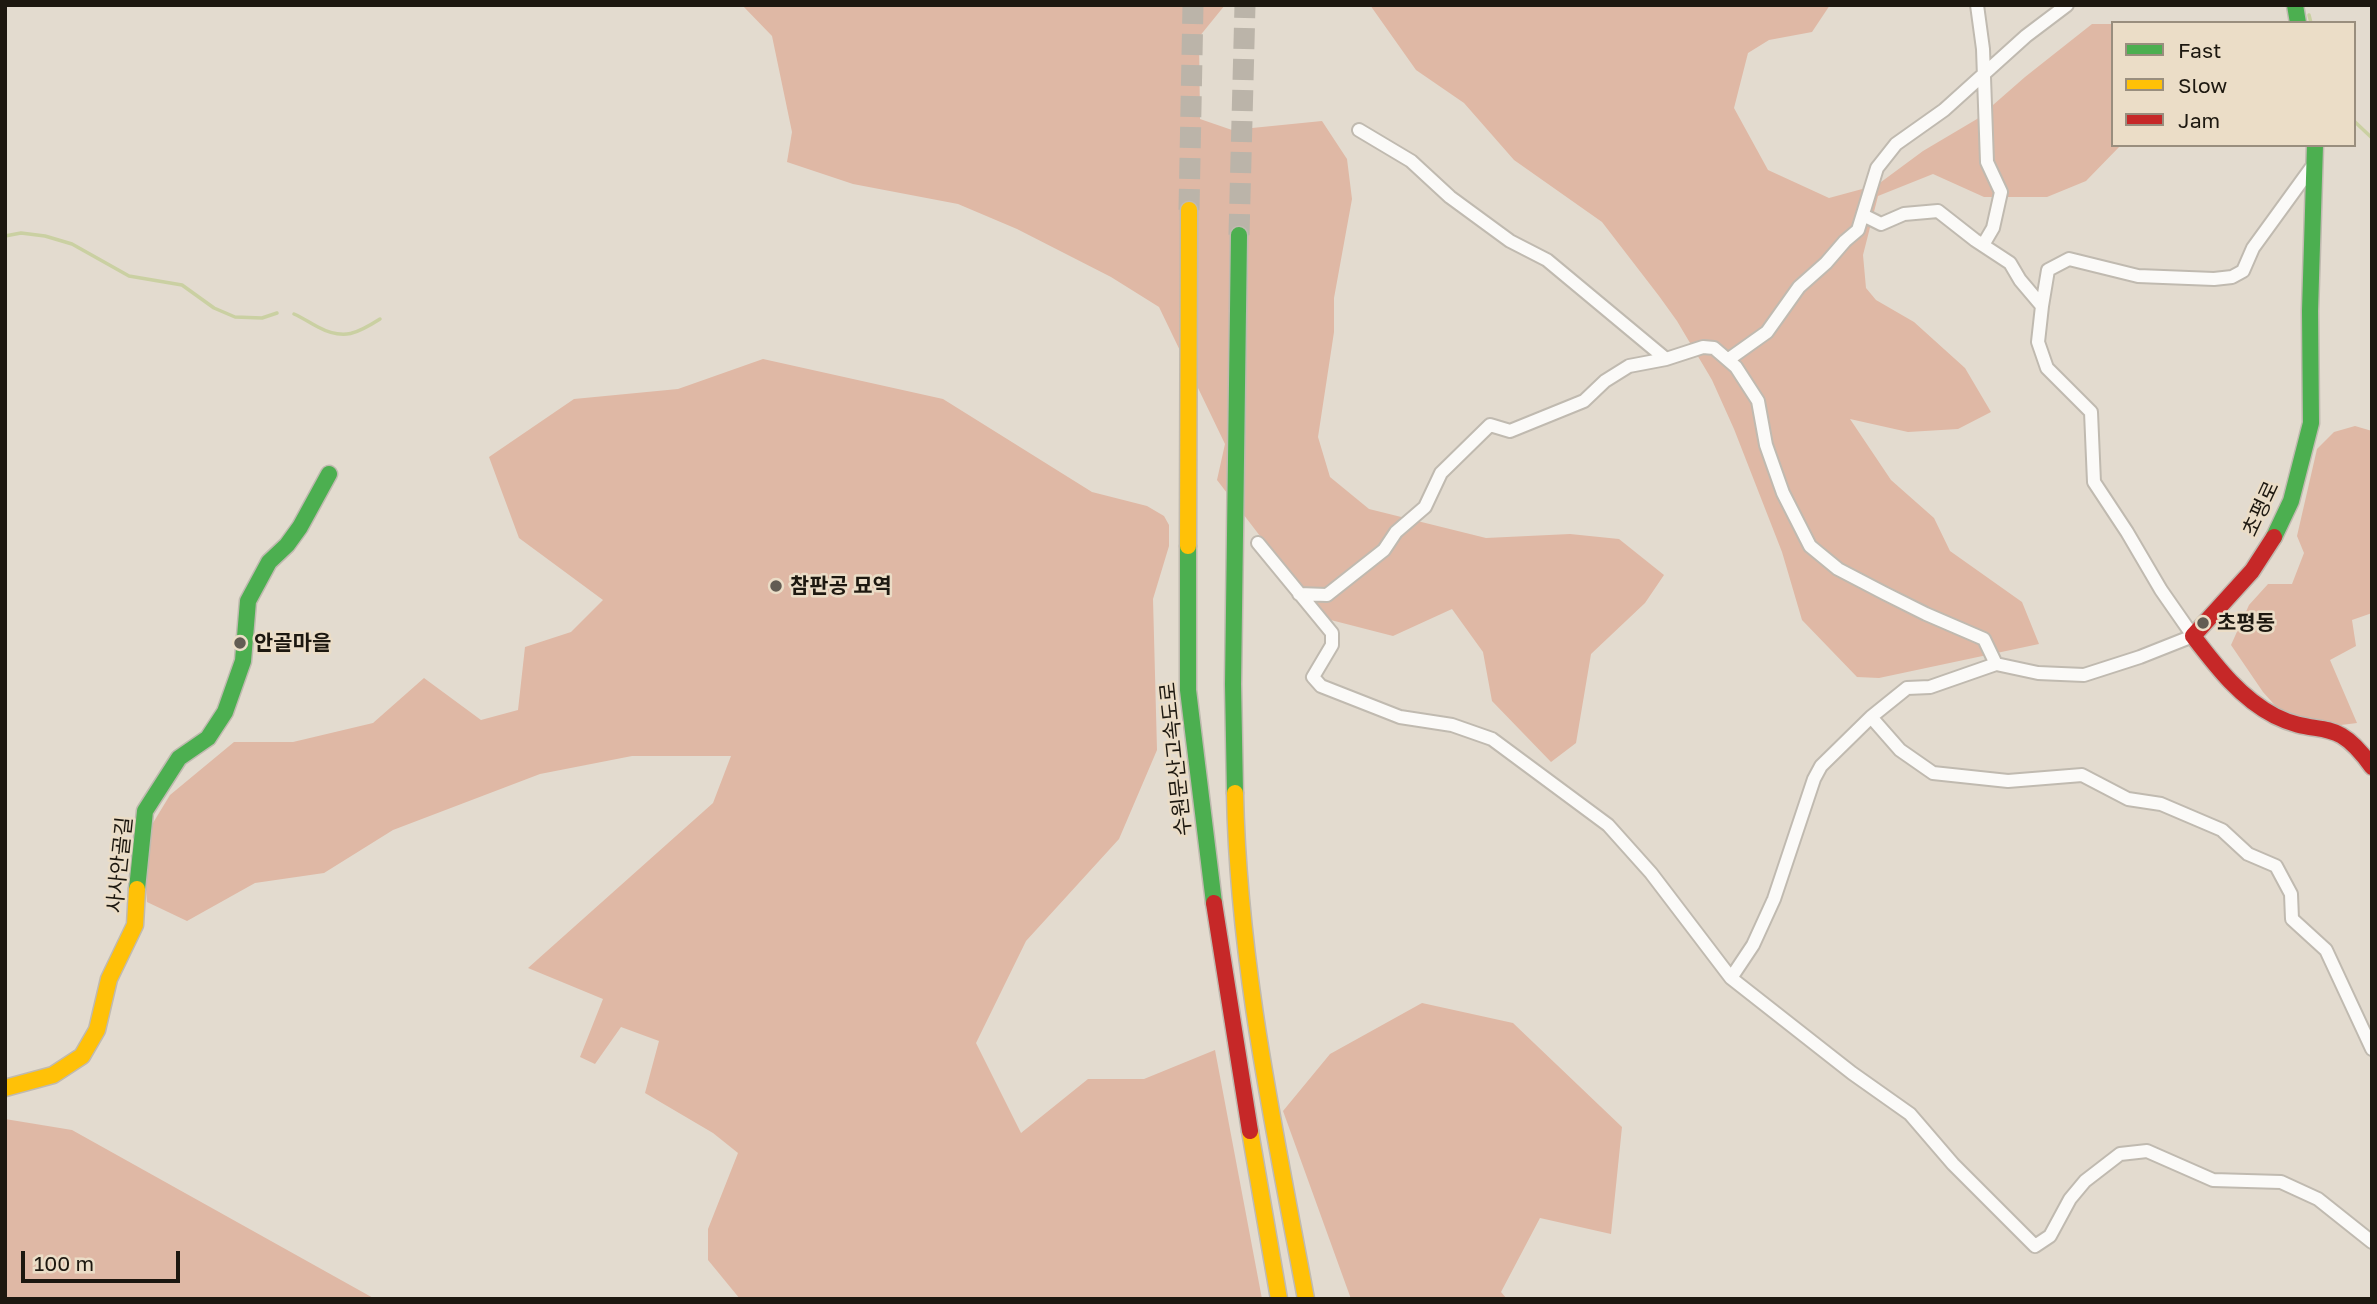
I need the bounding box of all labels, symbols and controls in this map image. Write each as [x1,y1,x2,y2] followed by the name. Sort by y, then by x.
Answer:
[2111,21,2356,147] legend
[2178,37,2221,63] text: Fast
[2178,72,2227,98] text: Slow
[2178,107,2220,133] text: Jam
[2237,477,2285,541] street label: 초평로
[790,573,892,599] place label: 참판공 묘역
[768,578,784,594] marker: 참판공 묘역
[2217,610,2275,636] place label: 초평동
[2195,615,2211,631] marker: 초평동
[254,630,331,656] place label: 안골마을
[232,635,248,651] marker: 안골마을
[1155,681,1197,837] street label: 수원문산고속도로
[102,816,138,914] street label: 사사안골길
[24,1238,184,1282] scale bar
[34,1250,94,1276] text: 100 m

